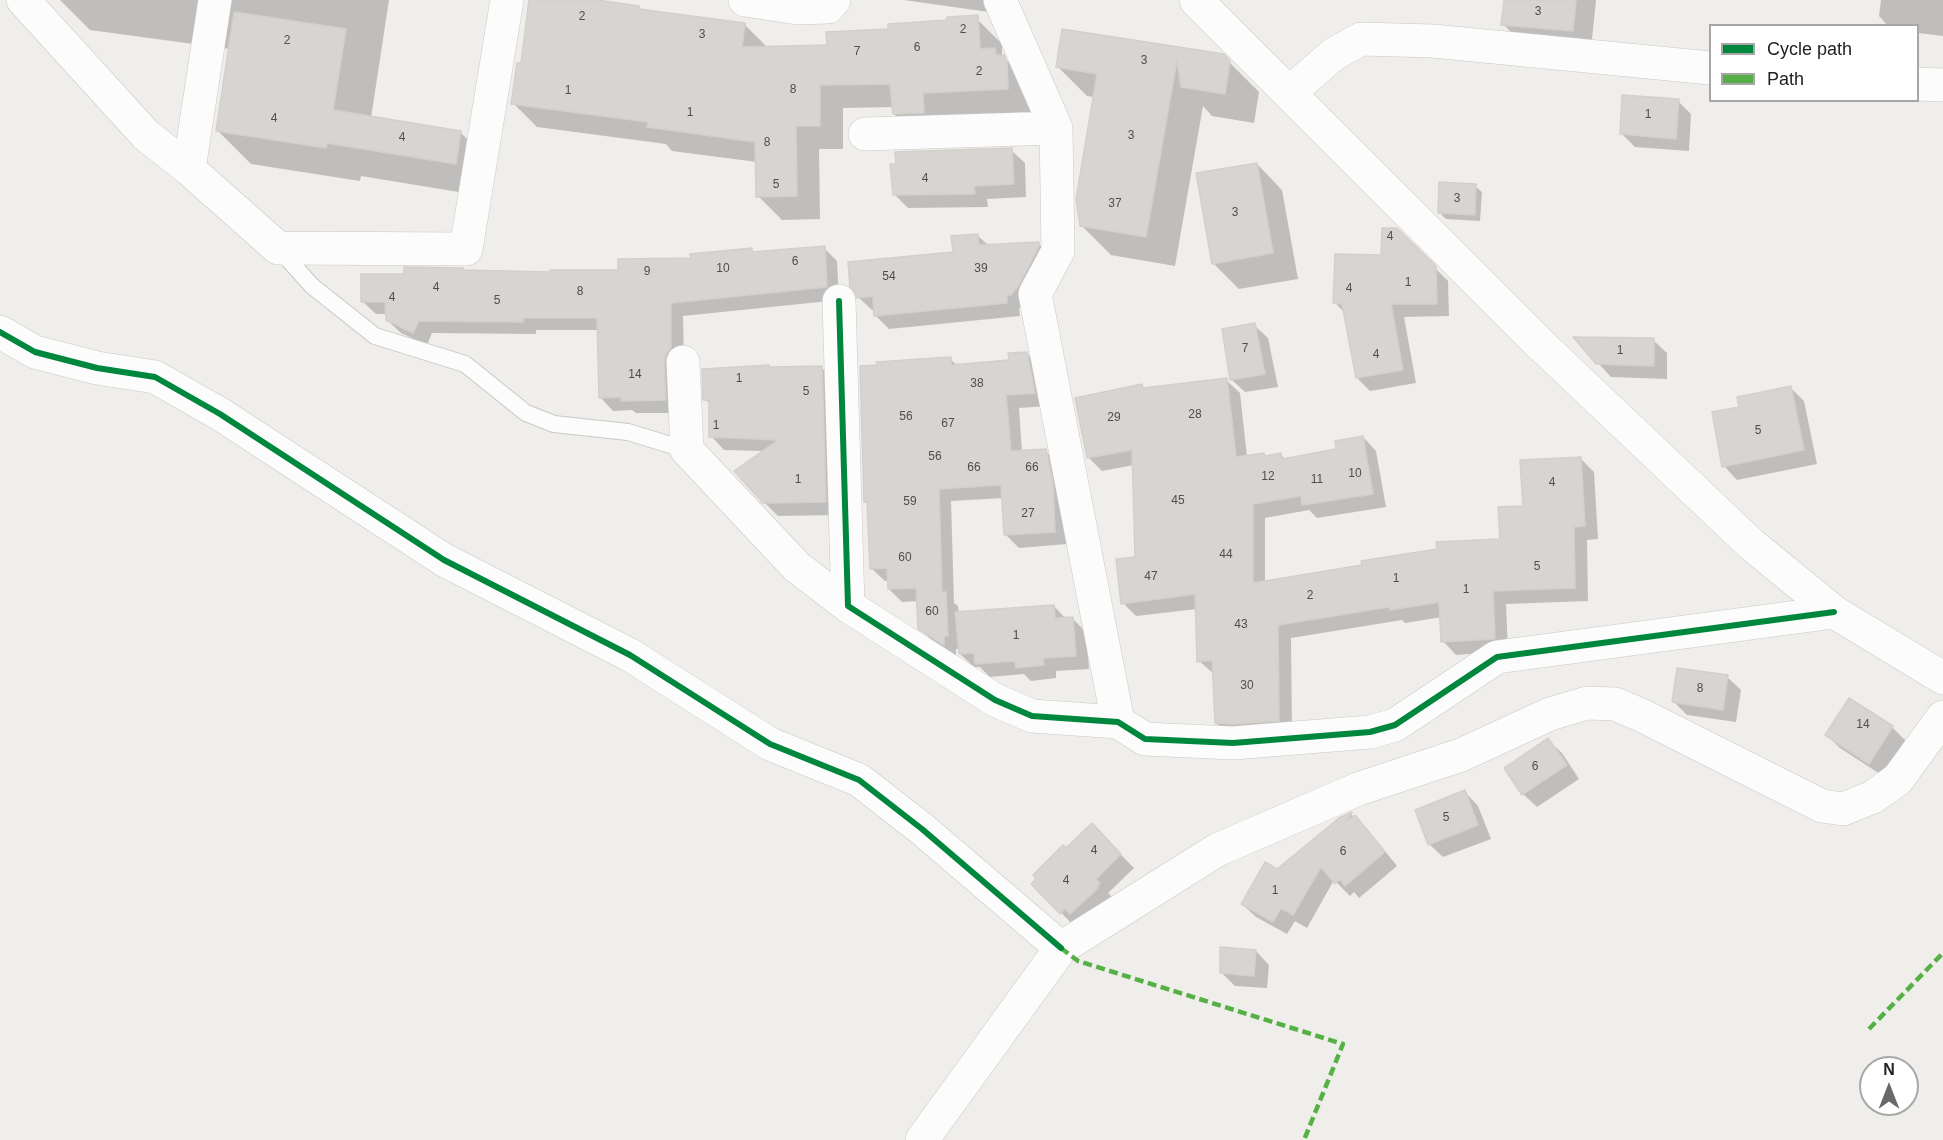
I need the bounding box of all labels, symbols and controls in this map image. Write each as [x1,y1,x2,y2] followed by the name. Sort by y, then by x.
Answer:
[1535,5,1541,19] house number: 3
[579,10,585,24] house number: 2
[960,23,966,37] house number: 2
[1709,24,1919,102] legend
[699,28,705,42] house number: 3
[284,34,290,48] house number: 2
[1767,39,1852,59] text: Cycle path
[914,41,920,55] house number: 6
[854,45,860,59] house number: 7
[1141,54,1147,68] house number: 3
[976,65,982,79] house number: 2
[1767,69,1804,89] text: Path
[790,83,796,97] house number: 8
[565,84,571,98] house number: 1
[687,106,693,120] house number: 1
[1645,108,1651,122] house number: 1
[271,112,277,126] house number: 4
[1128,129,1134,143] house number: 3
[399,131,405,145] house number: 4
[764,136,770,150] house number: 8
[922,172,928,186] house number: 4
[773,178,779,192] house number: 5
[1454,192,1460,206] house number: 3
[1108,197,1122,211] house number: 37
[1232,206,1238,220] house number: 3
[1387,230,1393,244] house number: 4
[792,255,798,269] house number: 6
[716,262,730,276] house number: 10
[974,262,988,276] house number: 39
[644,265,650,279] house number: 9
[882,270,896,284] house number: 54
[1405,276,1411,290] house number: 1
[433,281,439,295] house number: 4
[1346,282,1352,296] house number: 4
[577,285,583,299] house number: 8
[389,291,395,305] house number: 4
[494,294,500,308] house number: 5
[1242,342,1248,356] house number: 7
[1617,344,1623,358] house number: 1
[1373,348,1379,362] house number: 4
[628,368,642,382] house number: 14
[736,372,742,386] house number: 1
[970,377,984,391] house number: 38
[803,385,809,399] house number: 5
[1188,408,1202,422] house number: 28
[899,410,913,424] house number: 56
[1107,411,1121,425] house number: 29
[941,417,955,431] house number: 67
[713,419,719,433] house number: 1
[1755,424,1761,438] house number: 5
[928,450,942,464] house number: 56
[967,461,981,475] house number: 66
[1025,461,1039,475] house number: 66
[1348,467,1362,481] house number: 10
[1261,470,1275,484] house number: 12
[795,473,801,487] house number: 1
[1311,473,1323,487] house number: 11
[1549,476,1555,490] house number: 4
[1171,494,1185,508] house number: 45
[903,495,917,509] house number: 59
[1021,507,1035,521] house number: 27
[1219,548,1233,562] house number: 44
[898,551,912,565] house number: 60
[1534,560,1540,574] house number: 5
[1144,570,1158,584] house number: 47
[1393,572,1399,586] house number: 1
[1463,583,1469,597] house number: 1
[1307,589,1313,603] house number: 2
[925,605,939,619] house number: 60
[1234,618,1248,632] house number: 43
[1013,629,1019,643] house number: 1
[1240,679,1254,693] house number: 30
[1697,682,1703,696] house number: 8
[1856,718,1870,732] house number: 14
[1532,760,1538,774] house number: 6
[1443,811,1449,825] house number: 5
[1091,844,1097,858] house number: 4
[1340,845,1346,859] house number: 6
[1063,874,1069,888] house number: 4
[1272,884,1278,898] house number: 1
[1859,1056,1919,1116] north arrow
[1883,1061,1895,1078] text: N

